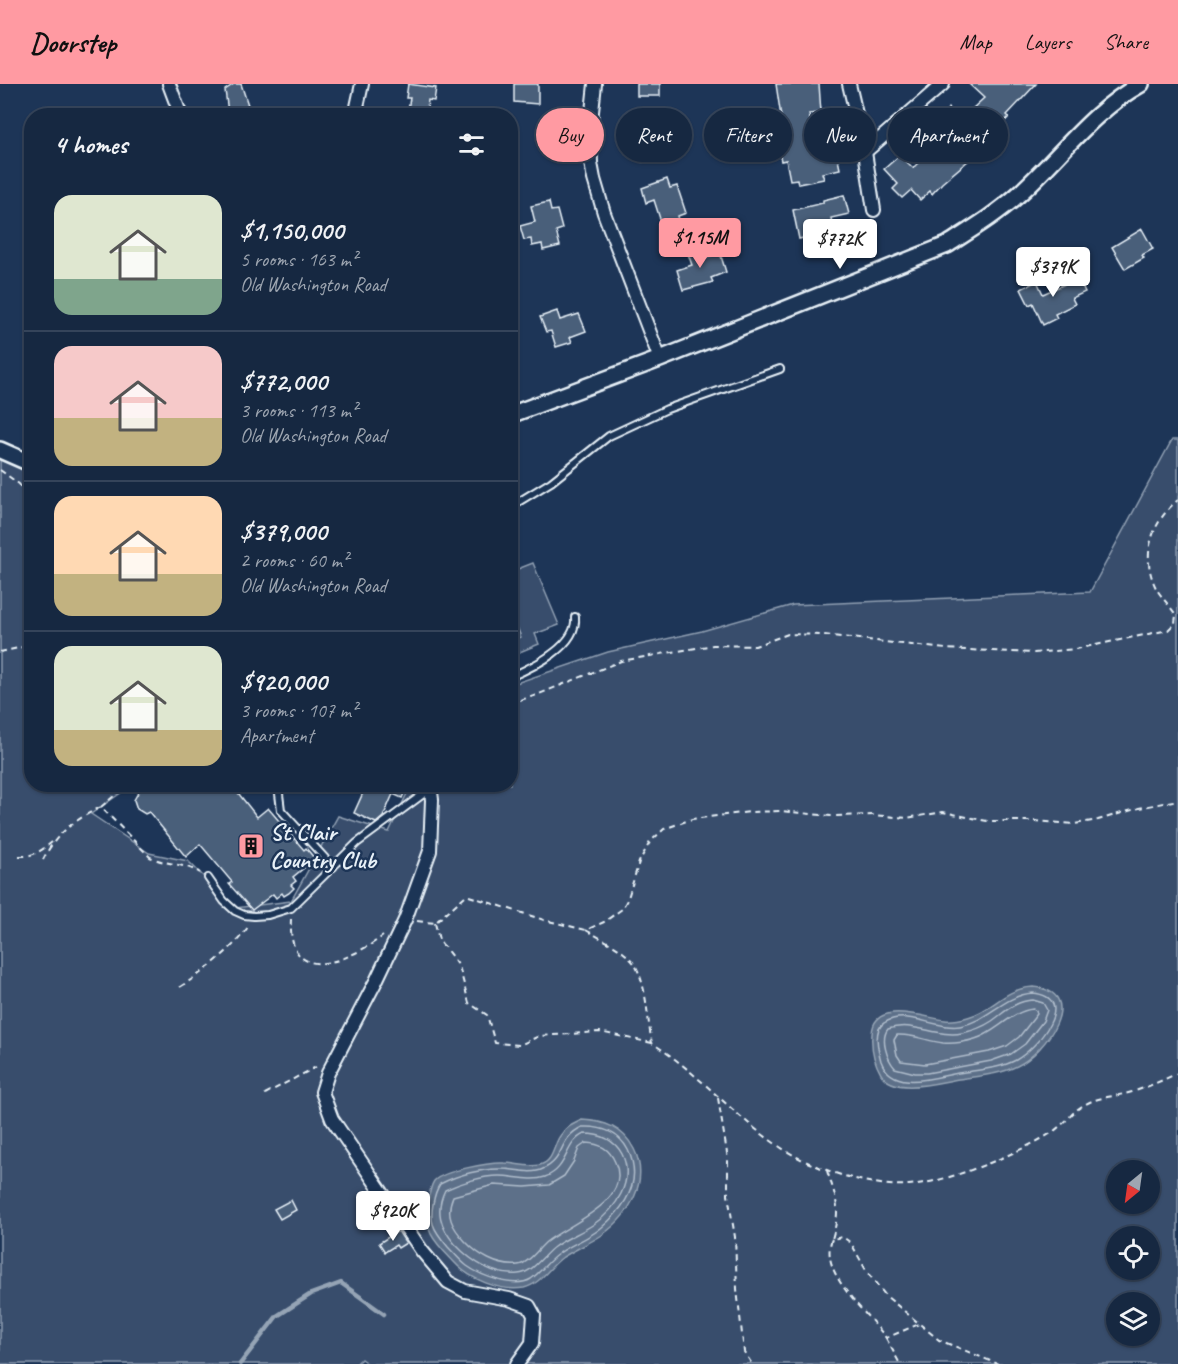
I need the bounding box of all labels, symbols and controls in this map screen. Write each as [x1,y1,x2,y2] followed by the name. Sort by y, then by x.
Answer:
[30,25,116,60] text: Doorstep
[959,29,992,55] text: Map
[1025,29,1071,55] text: Layers
[1104,29,1148,55] text: Share
[536,108,604,162] chip: Buy
[616,108,692,162] chip: Rent
[704,108,792,162] chip: Filters
[804,108,876,162] chip: New
[888,108,1008,162] chip: Apartment
[54,128,127,161] text: 4 homes
[455,128,488,161] icon: filters
[240,214,343,247] text: $1,150,000
[651,218,749,269] pin: $1.15M
[102,219,174,291] icon: home
[798,219,882,270] pin: $772K
[673,225,727,250] text: $1.15M
[817,226,863,251] text: $772K
[240,247,357,272] text: 5 rooms · 163 m²
[1011,247,1095,298] pin: $379K
[1030,254,1076,279] text: $379K
[240,272,386,297] text: Old Washington Road
[240,365,327,398] text: $772,000
[102,370,174,442] icon: home
[240,398,357,423] text: 3 rooms · 113 m²
[240,423,386,448] text: Old Washington Road
[240,515,327,548] text: $379,000
[102,520,174,592] icon: home
[240,548,348,573] text: 2 rooms · 60 m²
[240,573,386,598] text: Old Washington Road
[240,665,327,698] text: $920,000
[102,670,174,742] icon: home
[240,698,357,723] text: 3 rooms · 107 m²
[240,723,313,748] text: Apartment
[270,817,378,875] place label: St Clair Country Club
[236,831,266,861] building icon: St Clair Country Club
[1106,1160,1160,1214] north arrow
[1106,1160,1160,1346] map controls
[351,1191,435,1242] pin: $920K
[370,1198,416,1223] text: $920K
[1106,1226,1160,1280] button: locate
[1106,1292,1160,1346] button: layers

